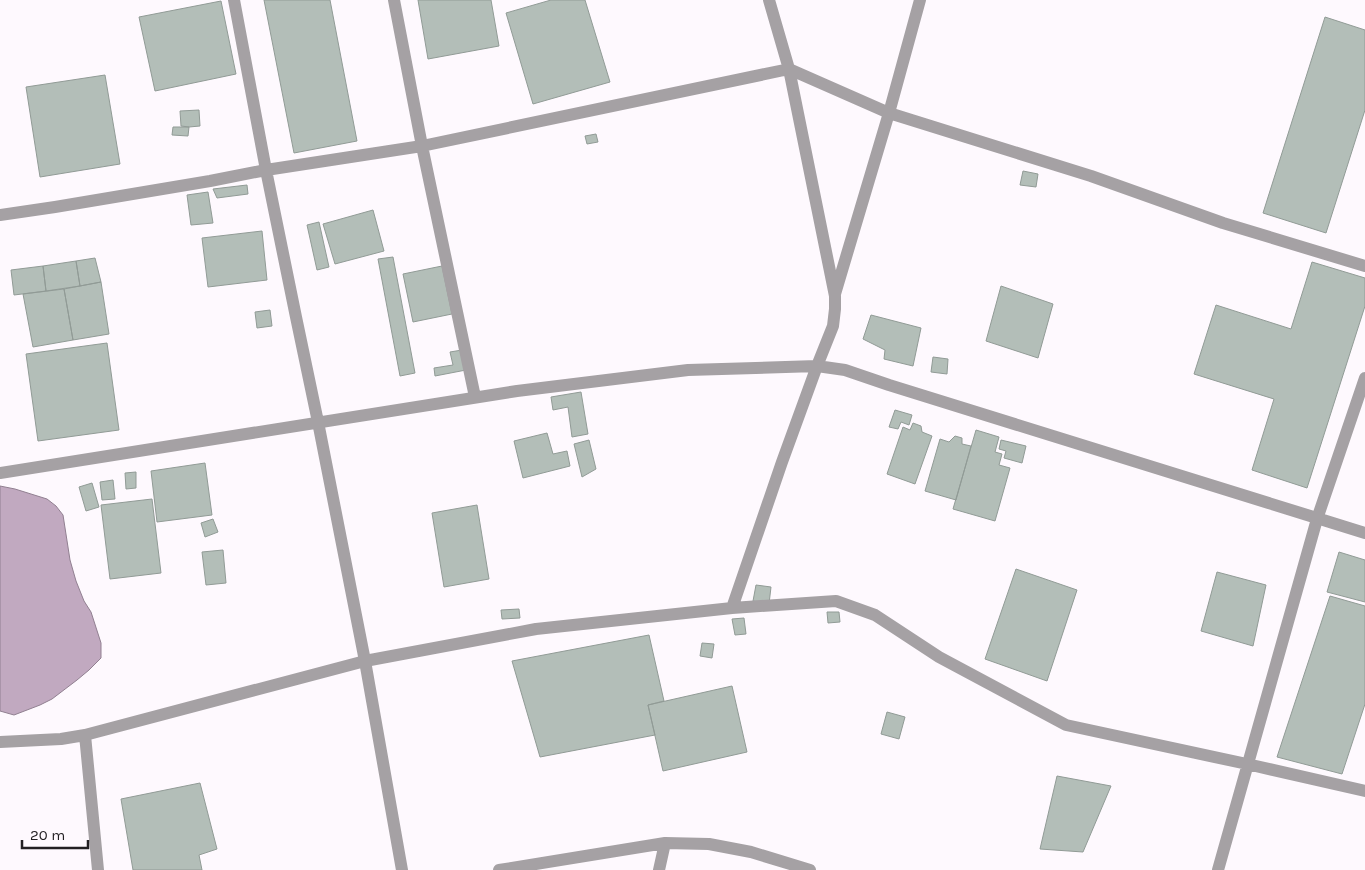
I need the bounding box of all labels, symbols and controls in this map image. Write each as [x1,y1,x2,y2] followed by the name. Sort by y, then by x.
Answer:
[22,818,89,850] scale bar
[30,826,65,844] text: 20 m

